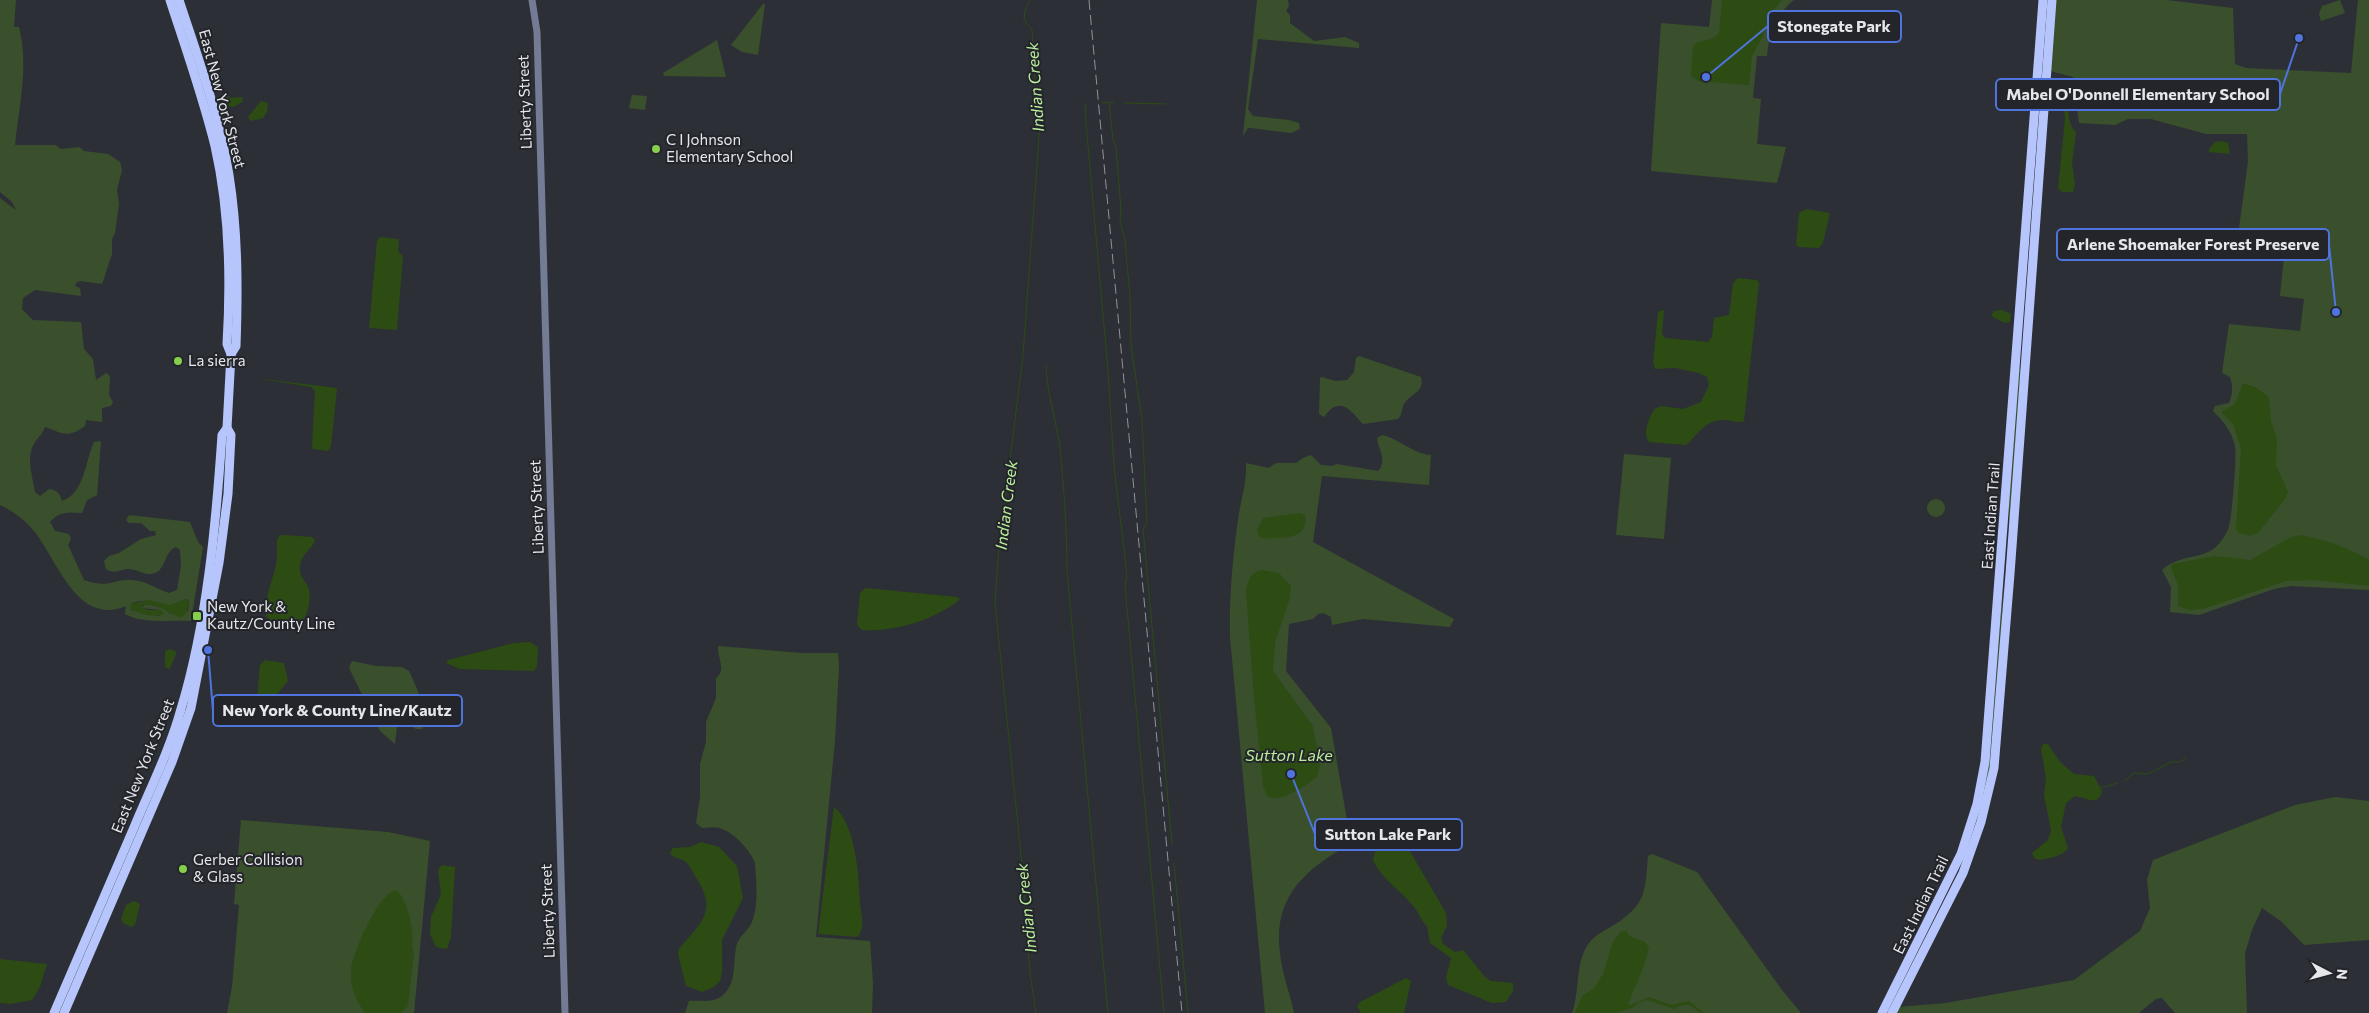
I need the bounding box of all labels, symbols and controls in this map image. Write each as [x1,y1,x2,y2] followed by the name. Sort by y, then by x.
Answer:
[1768,11,1901,42] callout: Stonegate Park
[1777,16,1891,35] text: Stonegate Park
[196,27,250,170] street label: East New York Street
[1022,41,1047,133] water label: Indian Creek
[513,55,535,150] street label: Liberty Street
[1996,79,2280,110] callout: Mabel O'Donnell Elementary School
[2006,84,2270,103] text: Mabel O'Donnell Elementary School
[666,130,793,165] place label: C I Johnson Elementary School
[650,143,662,155] marker: C I Johnson Elementary School
[2057,229,2329,260] callout: Arlene Shoemaker Forest Preserve
[2067,234,2319,253] text: Arlene Shoemaker Forest Preserve
[188,351,246,369] place label: La sierra
[172,355,184,367] marker: La sierra
[991,459,1020,551] water label: Indian Creek
[525,460,547,555] street label: Liberty Street
[1977,462,2003,570] street label: East Indian Trail
[207,597,335,632] place label: New York & Kautz/County Line
[191,610,203,622] marker: New York & Kautz/County Line
[213,695,462,726] callout: New York & County Line/Kautz
[107,696,177,835] street label: East New York Street
[222,700,452,719] text: New York & County Line/Kautz
[1245,745,1333,764] water label: Sutton Lake
[1315,819,1462,850] callout: Sutton Lake Park
[1325,824,1452,843] text: Sutton Lake Park
[193,850,303,885] place label: Gerber Collision & Glass
[1889,853,1952,957] street label: East Indian Trail
[1011,862,1040,954] water label: Indian Creek
[177,863,189,875] marker: Gerber Collision & Glass
[536,864,558,959] street label: Liberty Street
[2304,948,2354,998] north arrow
[2333,968,2351,981] text: N

